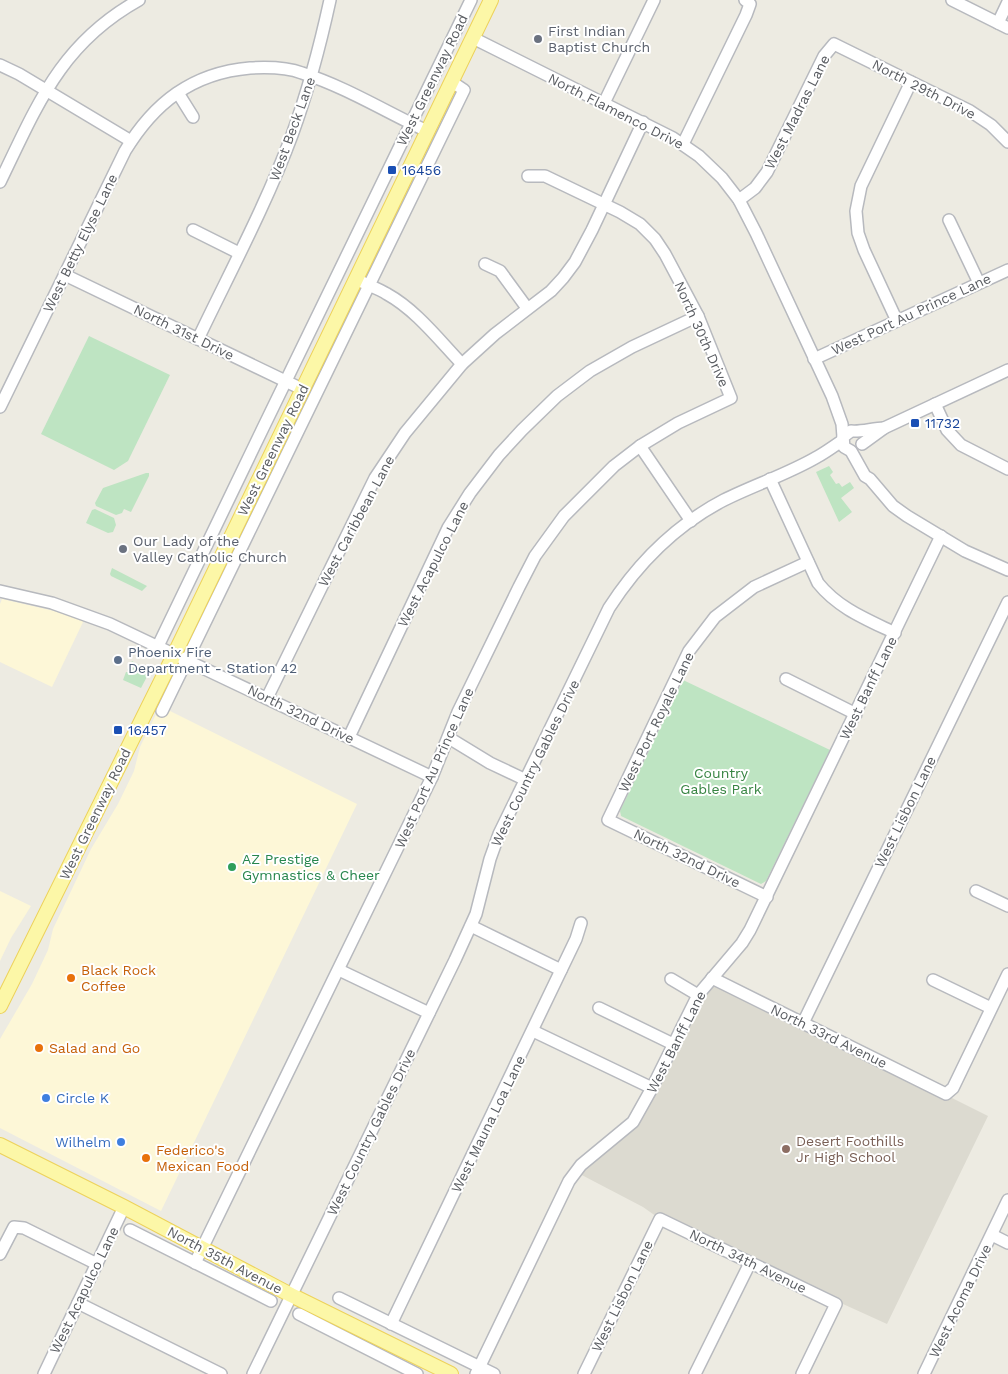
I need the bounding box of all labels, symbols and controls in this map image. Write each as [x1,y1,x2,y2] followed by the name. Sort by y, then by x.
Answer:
[393,12,471,148] street label: West Greenway Road
[548,23,650,55] place label: First Indian Baptist Church
[532,33,544,45] marker: First Indian Baptist Church
[761,52,833,172] street label: West Madras Lane
[870,56,978,122] street label: North 29th Drive
[546,70,686,152] street label: North Flamenco Drive
[266,75,318,183] street label: West Beck Lane
[402,162,441,178] place label: 16456
[386,164,398,176] marker: 16456
[40,171,120,315] street label: West Betty Elyse Lane
[829,270,993,358] street label: West Port Au Prince Lane
[671,279,733,389] street label: North 30th Drive
[131,301,237,363] street label: North 31st Drive
[234,382,312,518] street label: West Greenway Road
[925,415,960,431] place label: 11732
[909,417,921,429] marker: 11732
[315,453,397,589] street label: West Caribbean Lane
[394,498,472,630] street label: West Acapulco Lane
[133,533,287,565] place label: Our Lady of the Valley Catholic Church
[117,543,129,555] marker: Our Lady of the Valley Catholic Church
[836,634,900,742] street label: West Banff Lane
[128,644,297,676] place label: Phoenix Fire Department - Station 42
[615,649,697,795] street label: West Port Royale Lane
[112,654,124,666] marker: Phoenix Fire Department - Station 42
[488,677,582,849] street label: West Country Gables Drive
[245,681,357,747] street label: North 32nd Drive
[391,685,477,851] street label: West Port Au Prince Lane
[128,722,167,738] place label: 16457
[112,724,124,736] marker: 16457
[56,746,134,882] street label: West Greenway Road
[871,754,939,870] street label: West Lisbon Lane
[680,765,762,797] park label: Country Gables Park
[631,825,743,891] street label: North 32nd Drive
[242,851,380,883] place label: AZ Prestige Gymnastics & Cheer
[226,861,238,873] marker: AZ Prestige Gymnastics & Cheer
[81,962,156,994] place label: Black Rock Coffee
[65,972,77,984] marker: Black Rock Coffee
[643,988,709,1096] street label: West Banff Lane
[768,1001,890,1071] street label: North 33rd Avenue
[49,1040,140,1056] place label: Salad and Go
[33,1042,45,1054] marker: Salad and Go
[324,1046,418,1218] street label: West Country Gables Drive
[448,1053,528,1195] street label: West Mauna Loa Lane
[56,1090,109,1106] place label: Circle K
[40,1092,52,1104] marker: Circle K
[796,1133,904,1165] place label: Desert Foothills Jr High School
[55,1134,111,1150] place label: Wilhelm
[115,1136,127,1148] marker: Wilhelm
[156,1142,249,1174] place label: Federico's Mexican Food
[780,1143,792,1155] marker: Desert Foothills Jr High School
[140,1152,152,1164] marker: Federico's Mexican Food
[165,1223,285,1297] street label: North 35th Avenue
[46,1224,122,1356] street label: West Acapulco Lane
[687,1226,809,1296] street label: North 34th Avenue
[588,1238,656,1354] street label: West Lisbon Lane
[926,1242,994,1360] street label: West Acoma Drive

